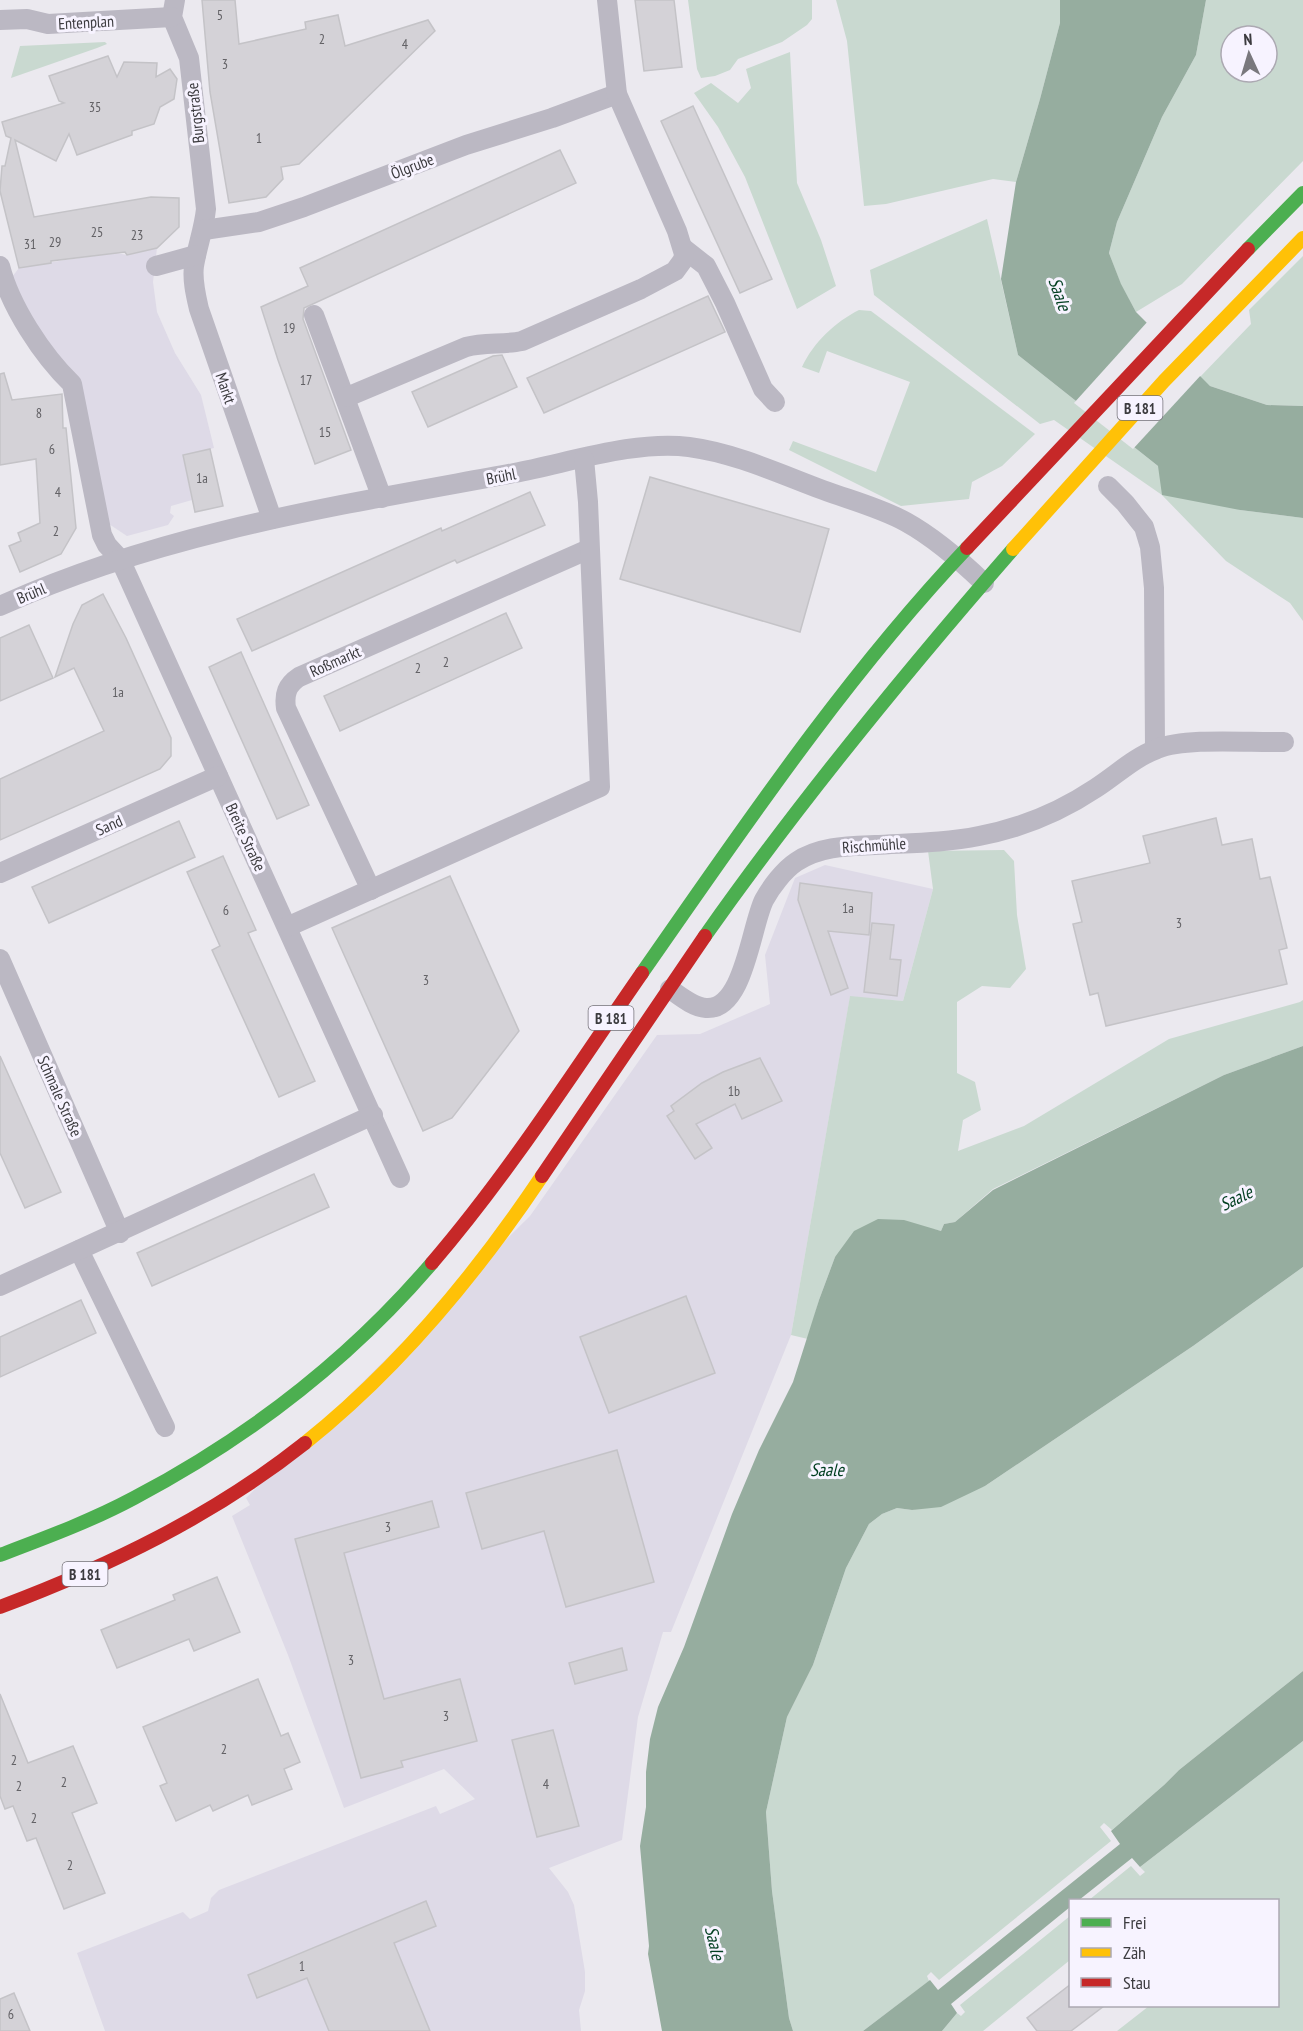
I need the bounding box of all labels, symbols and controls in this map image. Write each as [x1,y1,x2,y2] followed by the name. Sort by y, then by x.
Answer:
[217,6,223,24] house number: 5
[58,11,114,33] street label: Entenplan
[1219,24,1279,84] north arrow
[1243,29,1253,49] text: N
[319,30,325,48] house number: 2
[402,35,409,53] house number: 4
[222,55,228,73] house number: 3
[182,82,208,144] street label: Burgstraße
[89,98,101,116] house number: 35
[256,129,262,147] house number: 1
[388,149,436,183] street label: Ölgrube
[91,223,103,241] house number: 25
[131,226,143,244] house number: 23
[49,233,61,251] house number: 29
[24,235,36,253] house number: 31
[1044,274,1077,315] water label: Saale
[283,319,295,337] house number: 19
[211,370,241,407] street label: Markt
[300,371,312,389] house number: 17
[1118,396,1162,420] road number: B 181
[36,404,42,422] house number: 8
[319,423,331,441] house number: 15
[49,440,55,458] house number: 6
[485,463,518,489] street label: Brühl
[196,469,208,487] house number: 1a
[55,483,62,501] house number: 4
[53,522,59,540] house number: 2
[13,578,49,608] street label: Brühl
[306,641,364,681] street label: Roßmarkt
[443,653,449,671] house number: 2
[415,659,421,677] house number: 2
[112,683,124,701] house number: 1a
[222,800,270,874] street label: Breite Straße
[93,810,126,840] street label: Sand
[841,833,907,857] street label: Rischmühle
[842,899,854,917] house number: 1a
[223,901,229,919] house number: 6
[1176,914,1182,932] house number: 3
[423,971,429,989] house number: 3
[588,1006,634,1030] road number: B 181
[33,1052,87,1140] street label: Schmale Straße
[728,1082,740,1100] house number: 1b
[1216,1180,1258,1216] water label: Saale
[810,1458,845,1481] water label: Saale
[385,1518,391,1536] house number: 3
[62,1562,107,1586] road number: B 181
[348,1651,354,1669] house number: 3
[443,1707,449,1725] house number: 3
[221,1740,227,1758] house number: 2
[11,1751,17,1769] house number: 2
[61,1773,67,1791] house number: 2
[543,1775,550,1793] house number: 4
[16,1777,22,1795] house number: 2
[31,1809,37,1827] house number: 2
[67,1856,73,1874] house number: 2
[1069,1899,1279,2007] legend
[1123,1911,1147,1934] text: Frei
[700,1924,730,1964] water label: Saale
[1123,1941,1146,1964] text: Zäh
[299,1957,305,1975] house number: 1
[1123,1971,1151,1994] text: Stau
[8,2005,14,2023] house number: 6

